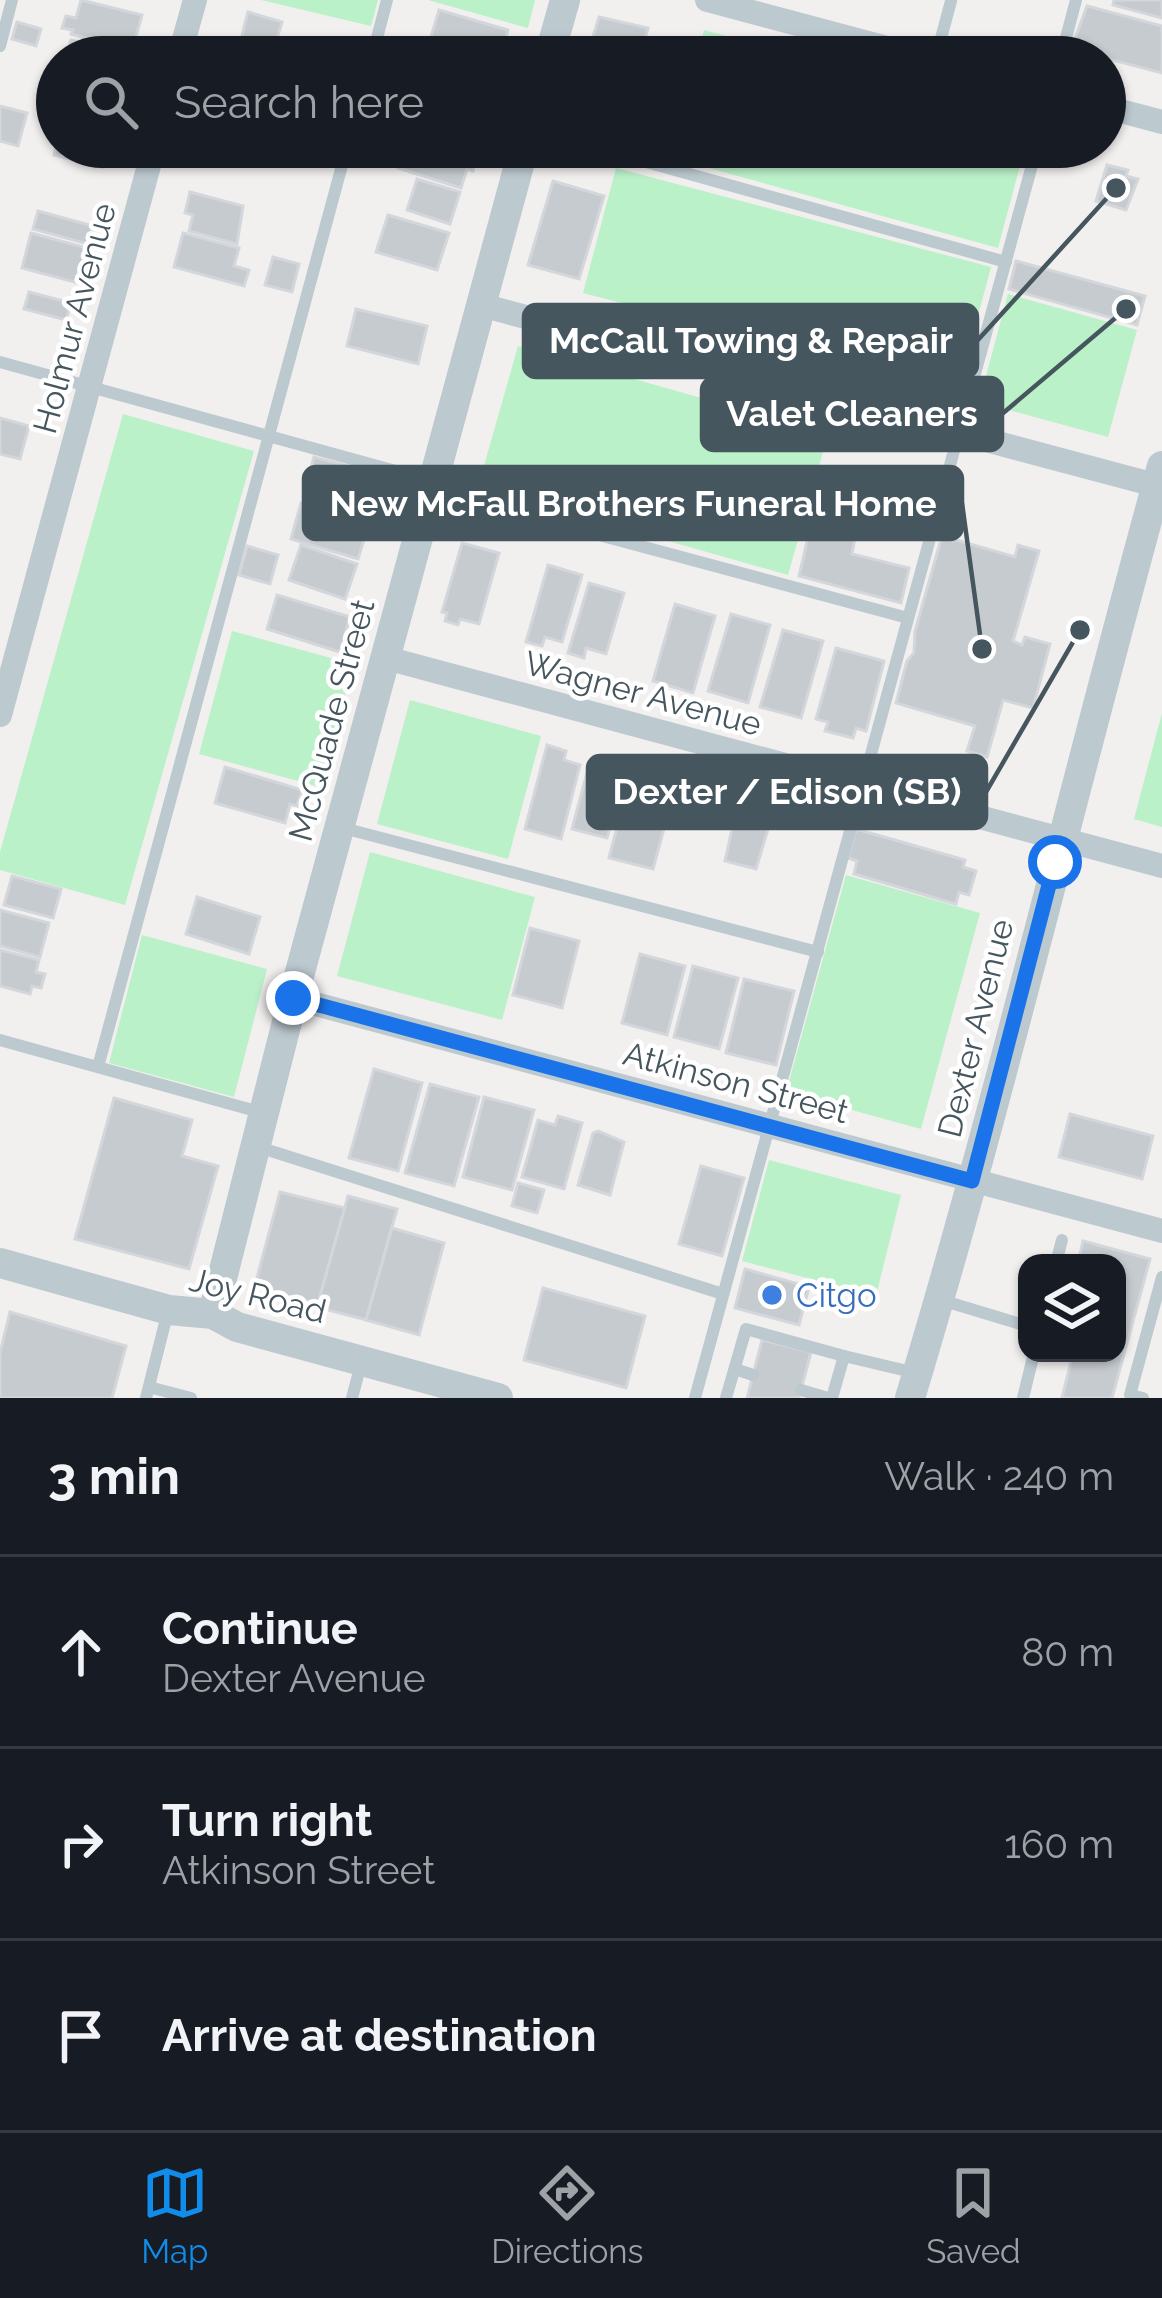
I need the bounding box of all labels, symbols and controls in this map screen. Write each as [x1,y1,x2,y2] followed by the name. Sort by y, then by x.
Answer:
[36,36,1126,168] search box
[78,69,144,135] icon: search
[174,76,424,129] text: Search here
[25,199,124,437] street label: Holmur Avenue
[524,305,977,377] callout: McCall Towing & Repair
[549,319,953,361] text: McCall Towing & Repair
[702,378,1002,450] callout: Valet Cleaners
[726,392,978,434] text: Valet Cleaners
[304,467,962,539] callout: New McFall Brothers Funeral Home
[329,482,937,524] text: New McFall Brothers Funeral Home
[280,595,383,845] street label: McQuade Street
[520,643,766,744] street label: Wagner Avenue
[588,756,986,828] callout: Dexter / Edison (SB)
[613,770,961,812] text: Dexter / Edison (SB)
[1028,835,1082,889] route start
[930,915,1021,1141] street label: Dexter Avenue
[266,971,320,1025] route end
[619,1034,853,1131] street label: Atkinson Street
[1018,1254,1126,1362] map controls
[1018,1254,1126,1362] button: layers
[186,1260,330,1331] street label: Joy Road
[796,1276,877,1315] place label: Citgo
[759,1282,785,1308] marker: Citgo
[48,1446,180,1506] text: 3 min
[884,1453,1114,1499] text: Walk · 240 m
[162,1602,358,1655] text: Continue
[48,1619,114,1685] icon: ahead
[1021,1629,1114,1675] text: 80 m
[162,1655,426,1701] text: Dexter Avenue
[162,1794,372,1847] text: Turn right
[48,1811,114,1877] icon: right
[1004,1821,1114,1867] text: 160 m
[162,1847,435,1893] text: Atkinson Street
[48,2003,114,2069] icon: arrive
[162,2009,597,2062] text: Arrive at destination
[141,2160,208,2271] tab: Map
[491,2160,644,2271] tab: Directions
[926,2160,1021,2271] tab: Saved

